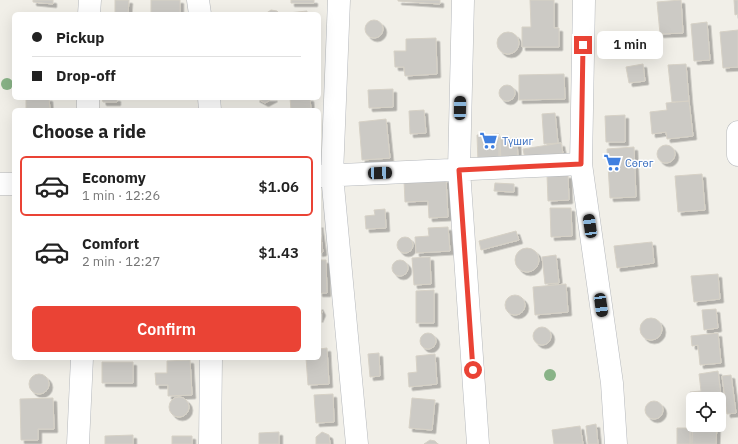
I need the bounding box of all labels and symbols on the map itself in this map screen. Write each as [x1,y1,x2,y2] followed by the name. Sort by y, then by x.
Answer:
[597,31,663,59] callout: 1 min
[574,36,592,54] route end
[454,96,466,120] car
[479,131,499,151] supermarket icon: Түшиг
[502,134,534,148] place label: Түшиг
[602,153,622,173] supermarket icon: Сөгөг
[625,156,654,170] place label: Сөгөг
[368,167,392,179] car
[582,213,598,239] car
[593,292,609,318] car
[464,361,482,379] route start

